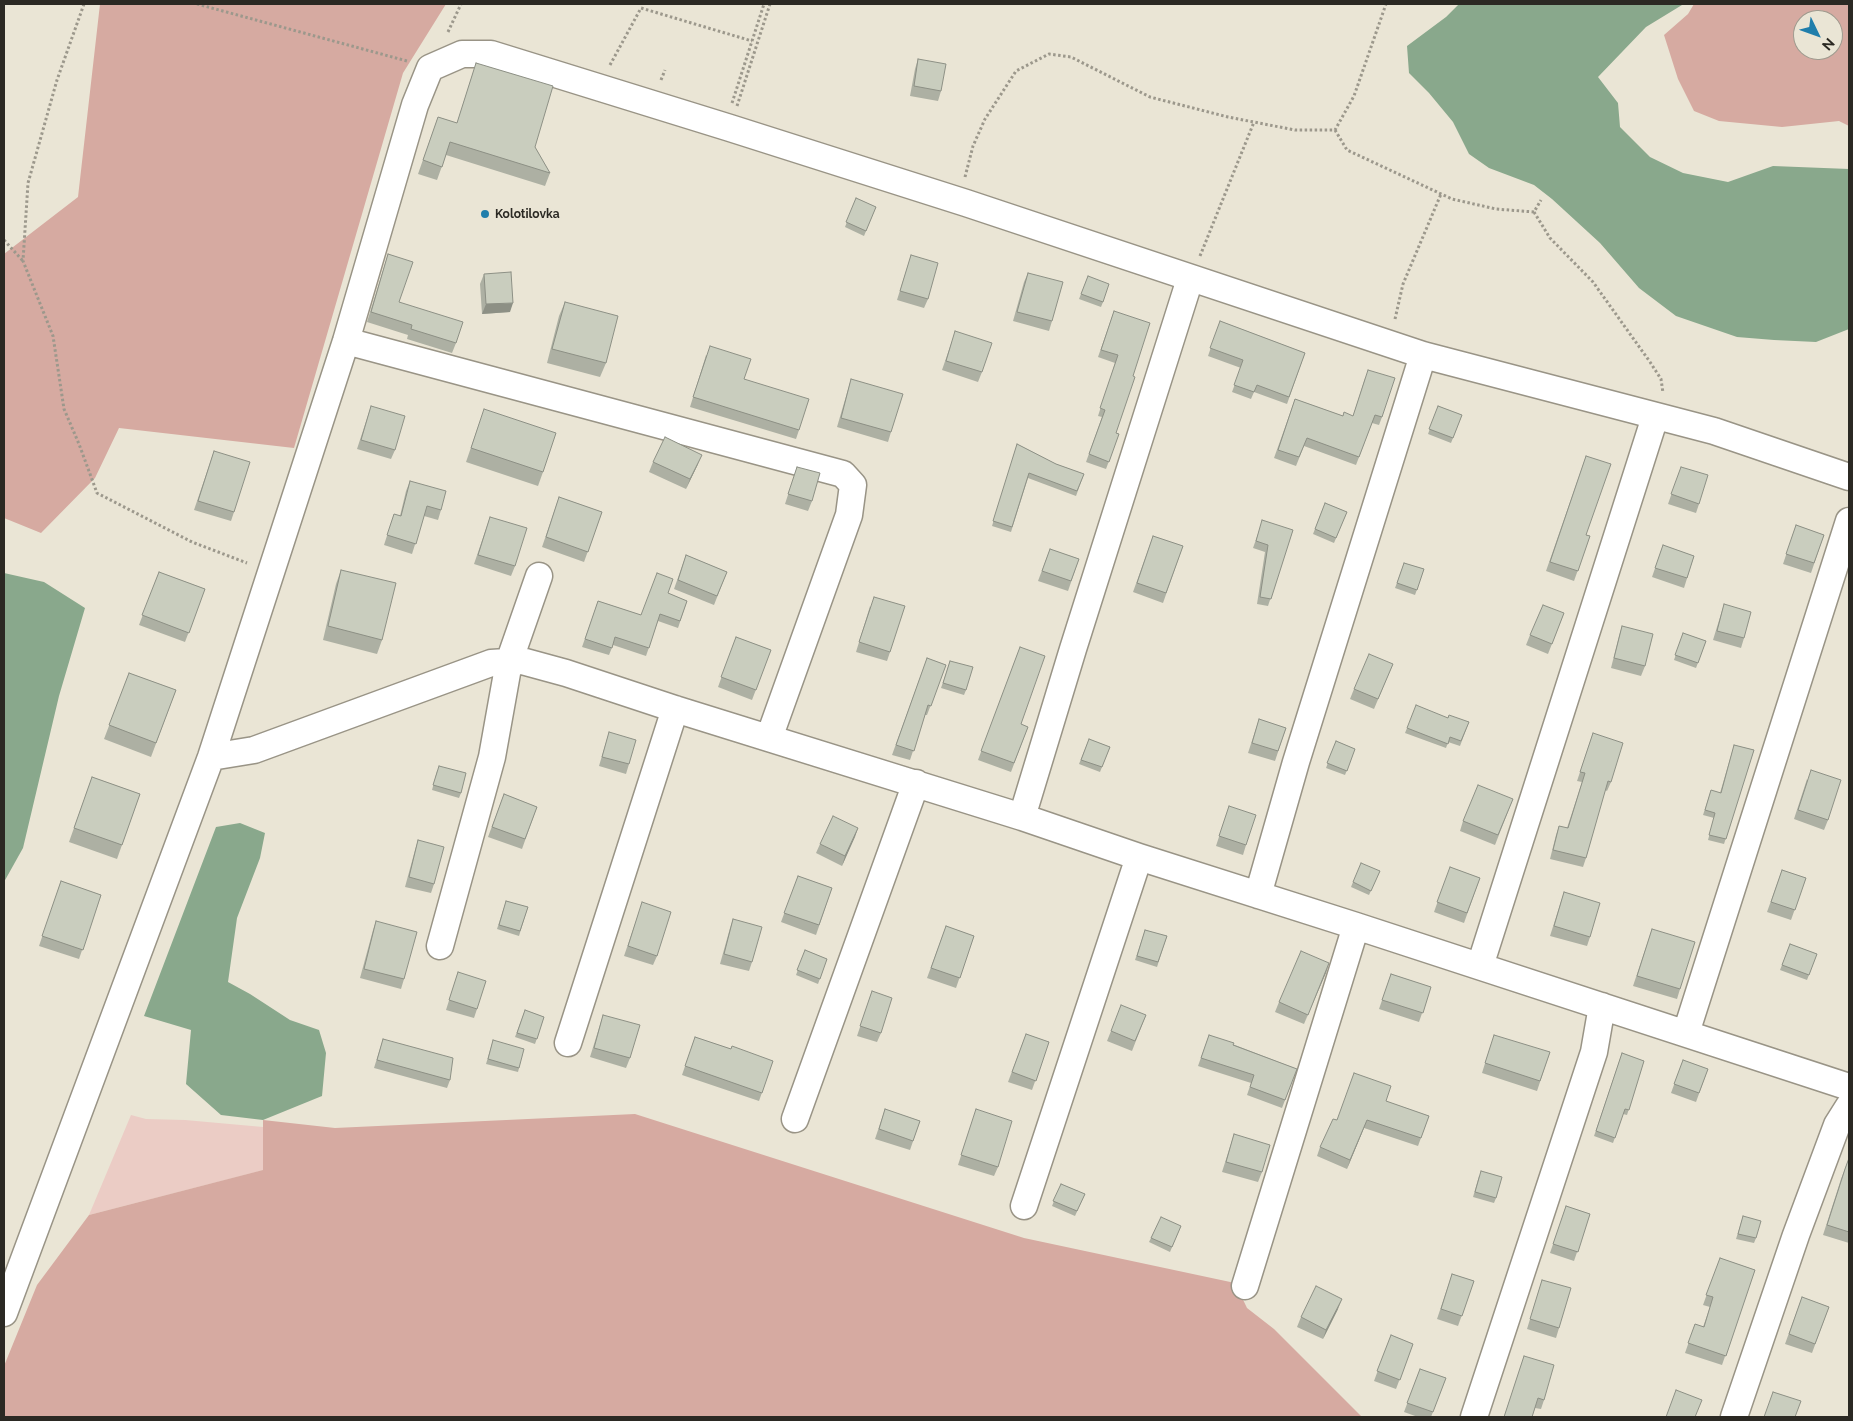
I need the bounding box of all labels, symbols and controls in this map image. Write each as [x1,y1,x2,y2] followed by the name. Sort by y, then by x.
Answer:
[1793,10,1843,60] north arrow
[1819,35,1838,54] text: N
[495,207,560,221] place label: Kolotilovka
[479,208,491,220] marker: Kolotilovka

